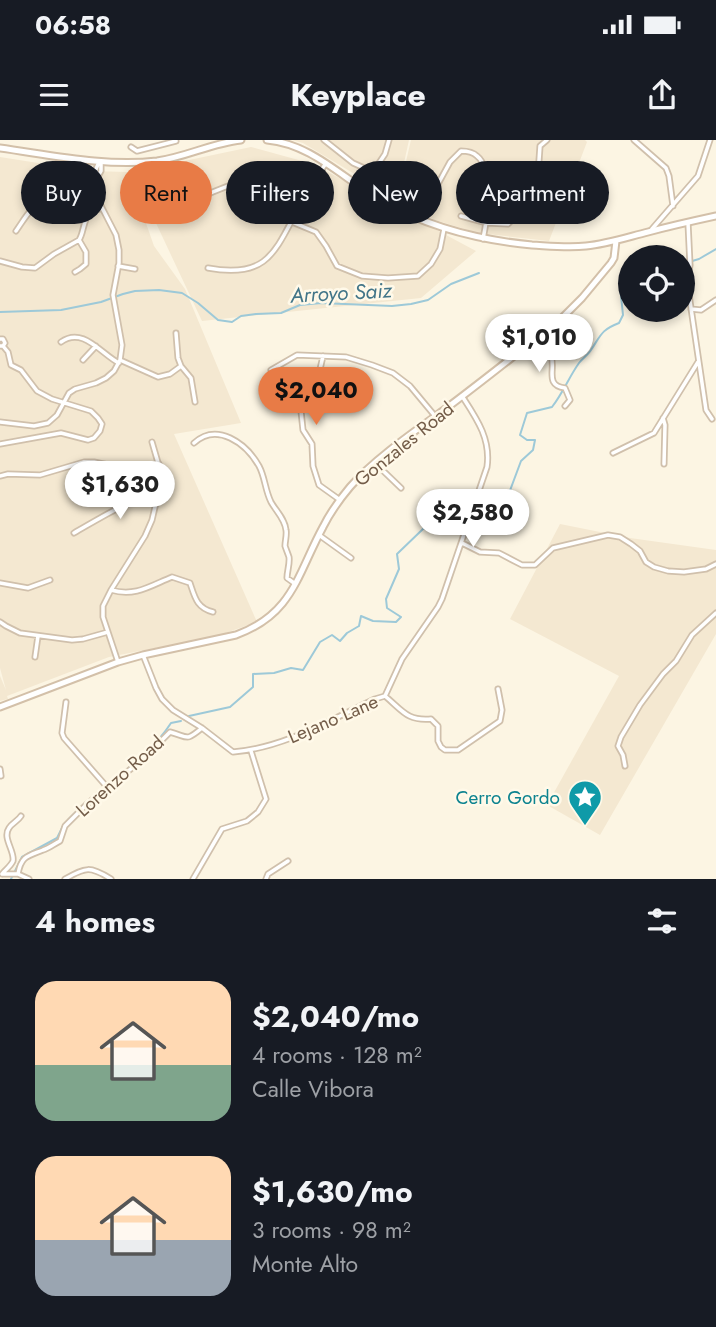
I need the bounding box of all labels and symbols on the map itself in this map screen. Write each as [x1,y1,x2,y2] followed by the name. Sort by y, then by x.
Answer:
[289,275,394,311] water label: Arroyo Saiz
[482,314,596,374] pin: $1,010
[259,368,373,427] pin: $2,040
[348,395,460,493] street label: Gonzales Road
[63,462,177,521] pin: $1,630
[416,490,530,549] pin: $2,580
[284,688,383,750] street label: Lejano Lane
[70,729,170,823] street label: Lorenzo Road
[566,778,604,827] place icon: Cerro Gordo
[456,784,560,811] place label: Cerro Gordo

